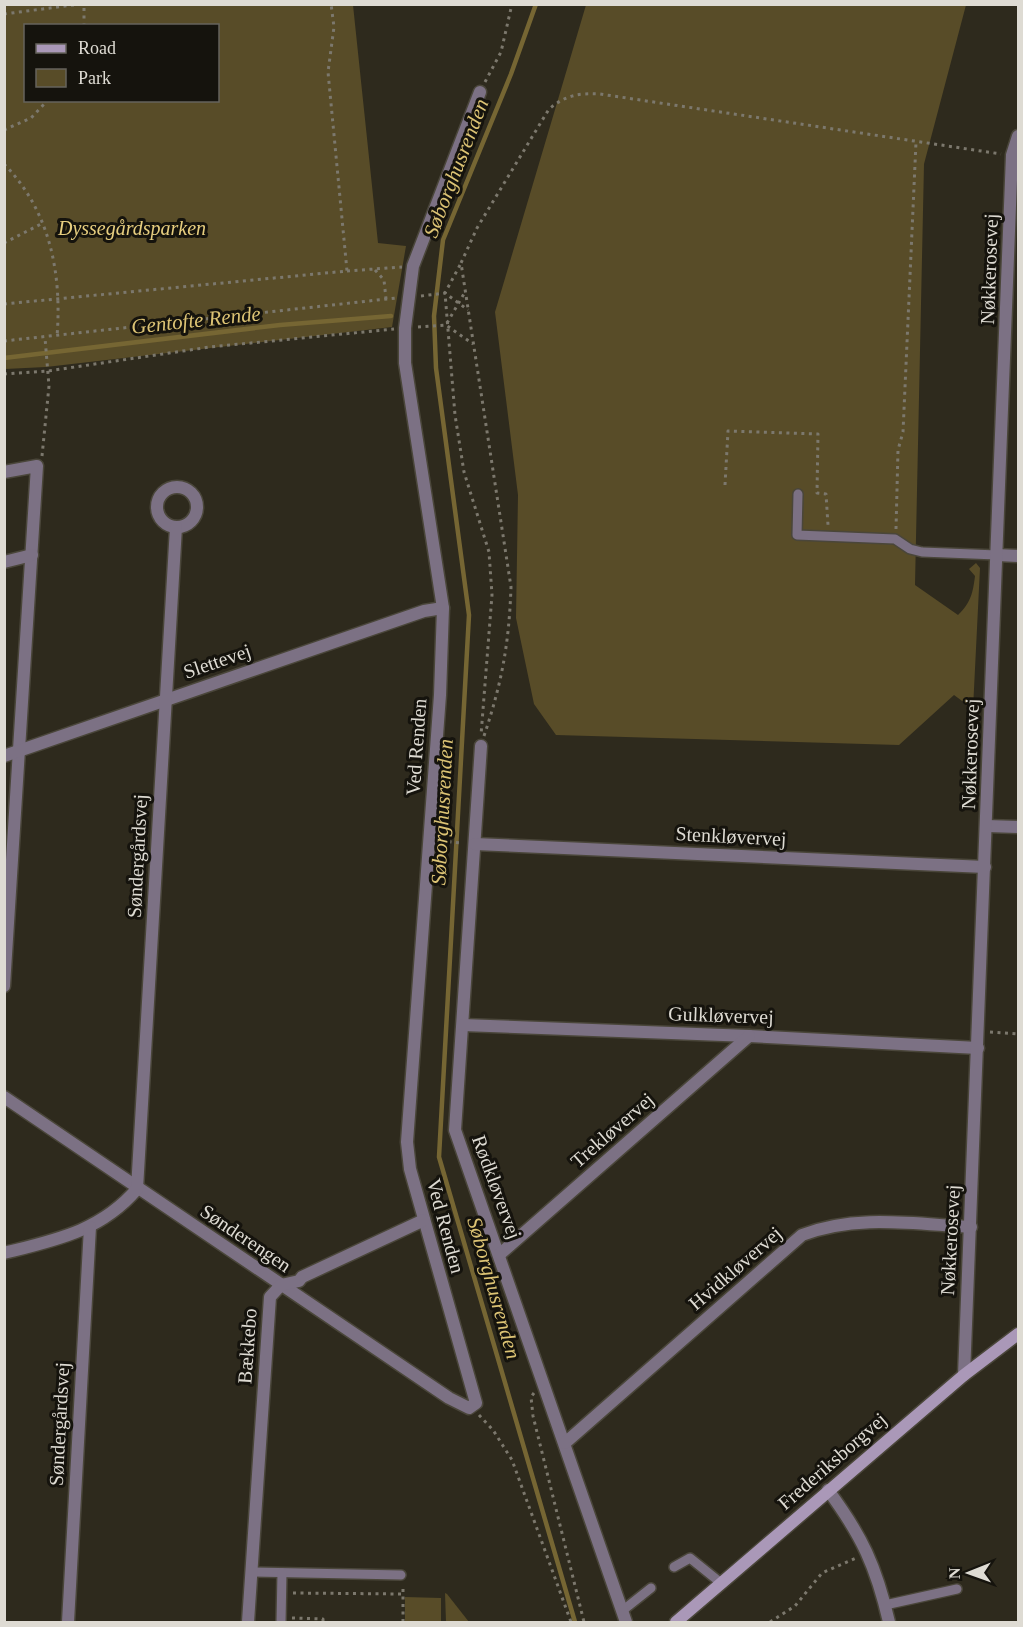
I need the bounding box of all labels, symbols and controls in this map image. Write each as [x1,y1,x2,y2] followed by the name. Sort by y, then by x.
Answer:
[24,24,219,102] legend
[78,38,116,58] text: Road
[78,68,111,88] text: Park
[419,95,493,241] water label: Søborghusrenden
[976,213,1003,325] street label: Nøkkerosevej
[57,217,206,240] park label: Dyssegårdsparken
[130,301,262,339] water label: Gentofte Rende
[180,639,254,684] street label: Slettevej
[402,698,430,796] street label: Ved Renden
[957,698,984,810] street label: Nøkkerosevej
[426,738,458,886] water label: Søborghusrenden
[123,793,152,919] street label: Søndergårdsvej
[675,822,787,851] street label: Stenkløvervej
[668,1002,774,1029] street label: Gulkløvervej
[566,1088,659,1173] street label: Trekløvervej
[467,1132,526,1242] street label: Rødkløvervej
[423,1176,469,1276] street label: Ved Renden
[936,1184,965,1296] street label: Nøkkerosevej
[196,1200,295,1277] street label: Sønderengen
[462,1214,526,1362] water label: Søborghusrenden
[684,1222,786,1315] street label: Hvidkløvervej
[233,1308,261,1384] street label: Bækkebo
[45,1361,74,1487] street label: Søndergårdsvej
[773,1408,891,1515] street label: Frederiksborgvej
[939,1543,999,1603] north arrow
[946,1567,963,1579] text: N

